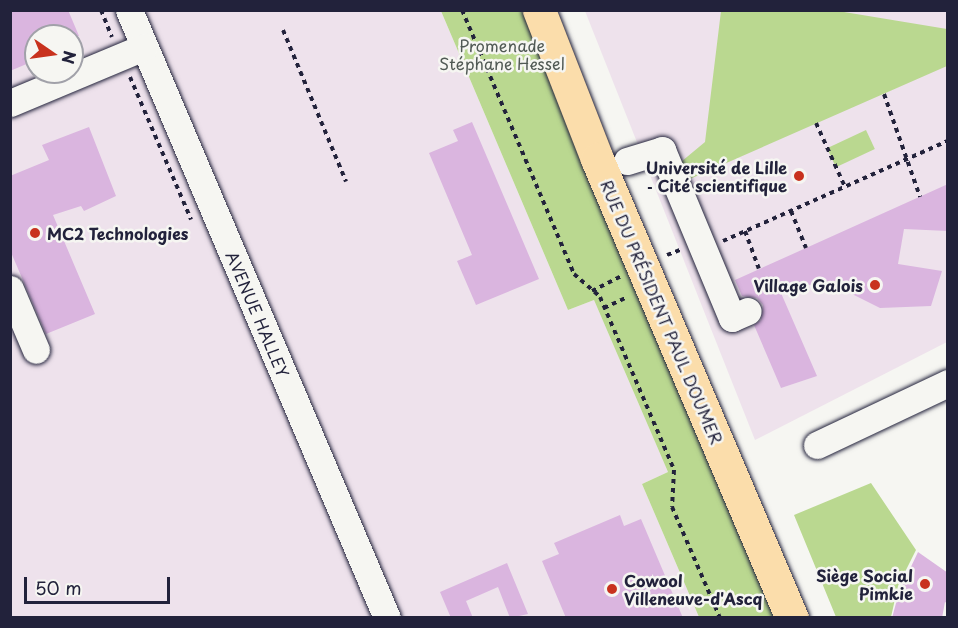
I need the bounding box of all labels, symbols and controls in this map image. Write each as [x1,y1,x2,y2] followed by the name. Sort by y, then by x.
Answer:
[24,24,84,84] north arrow
[439,35,565,73] park label: Promenade Stéphane Hessel
[56,49,83,66] text: N
[645,157,787,195] place label: Université de Lille ‐ Cité scientifique
[792,169,806,183] marker: Université de Lille ‐ Cité scientifique
[597,176,727,448] street label: RUE DU PRÉSIDENT PAUL DOUMER
[47,223,189,243] place label: MC2 Technologies
[28,226,42,240] marker: MC2 Technologies
[223,248,293,380] street label: AVENUE HALLEY
[754,275,863,295] place label: Village Galois
[868,278,882,292] marker: Village Galois
[27,565,172,603] scale bar
[816,565,913,603] place label: Siège Social Pimkie
[624,570,762,608] place label: Cowool Villeneuve-d'Ascq
[35,574,82,601] text: 50 m
[918,577,932,591] marker: Siège Social Pimkie
[605,582,619,596] marker: Cowool Villeneuve-d'Ascq

